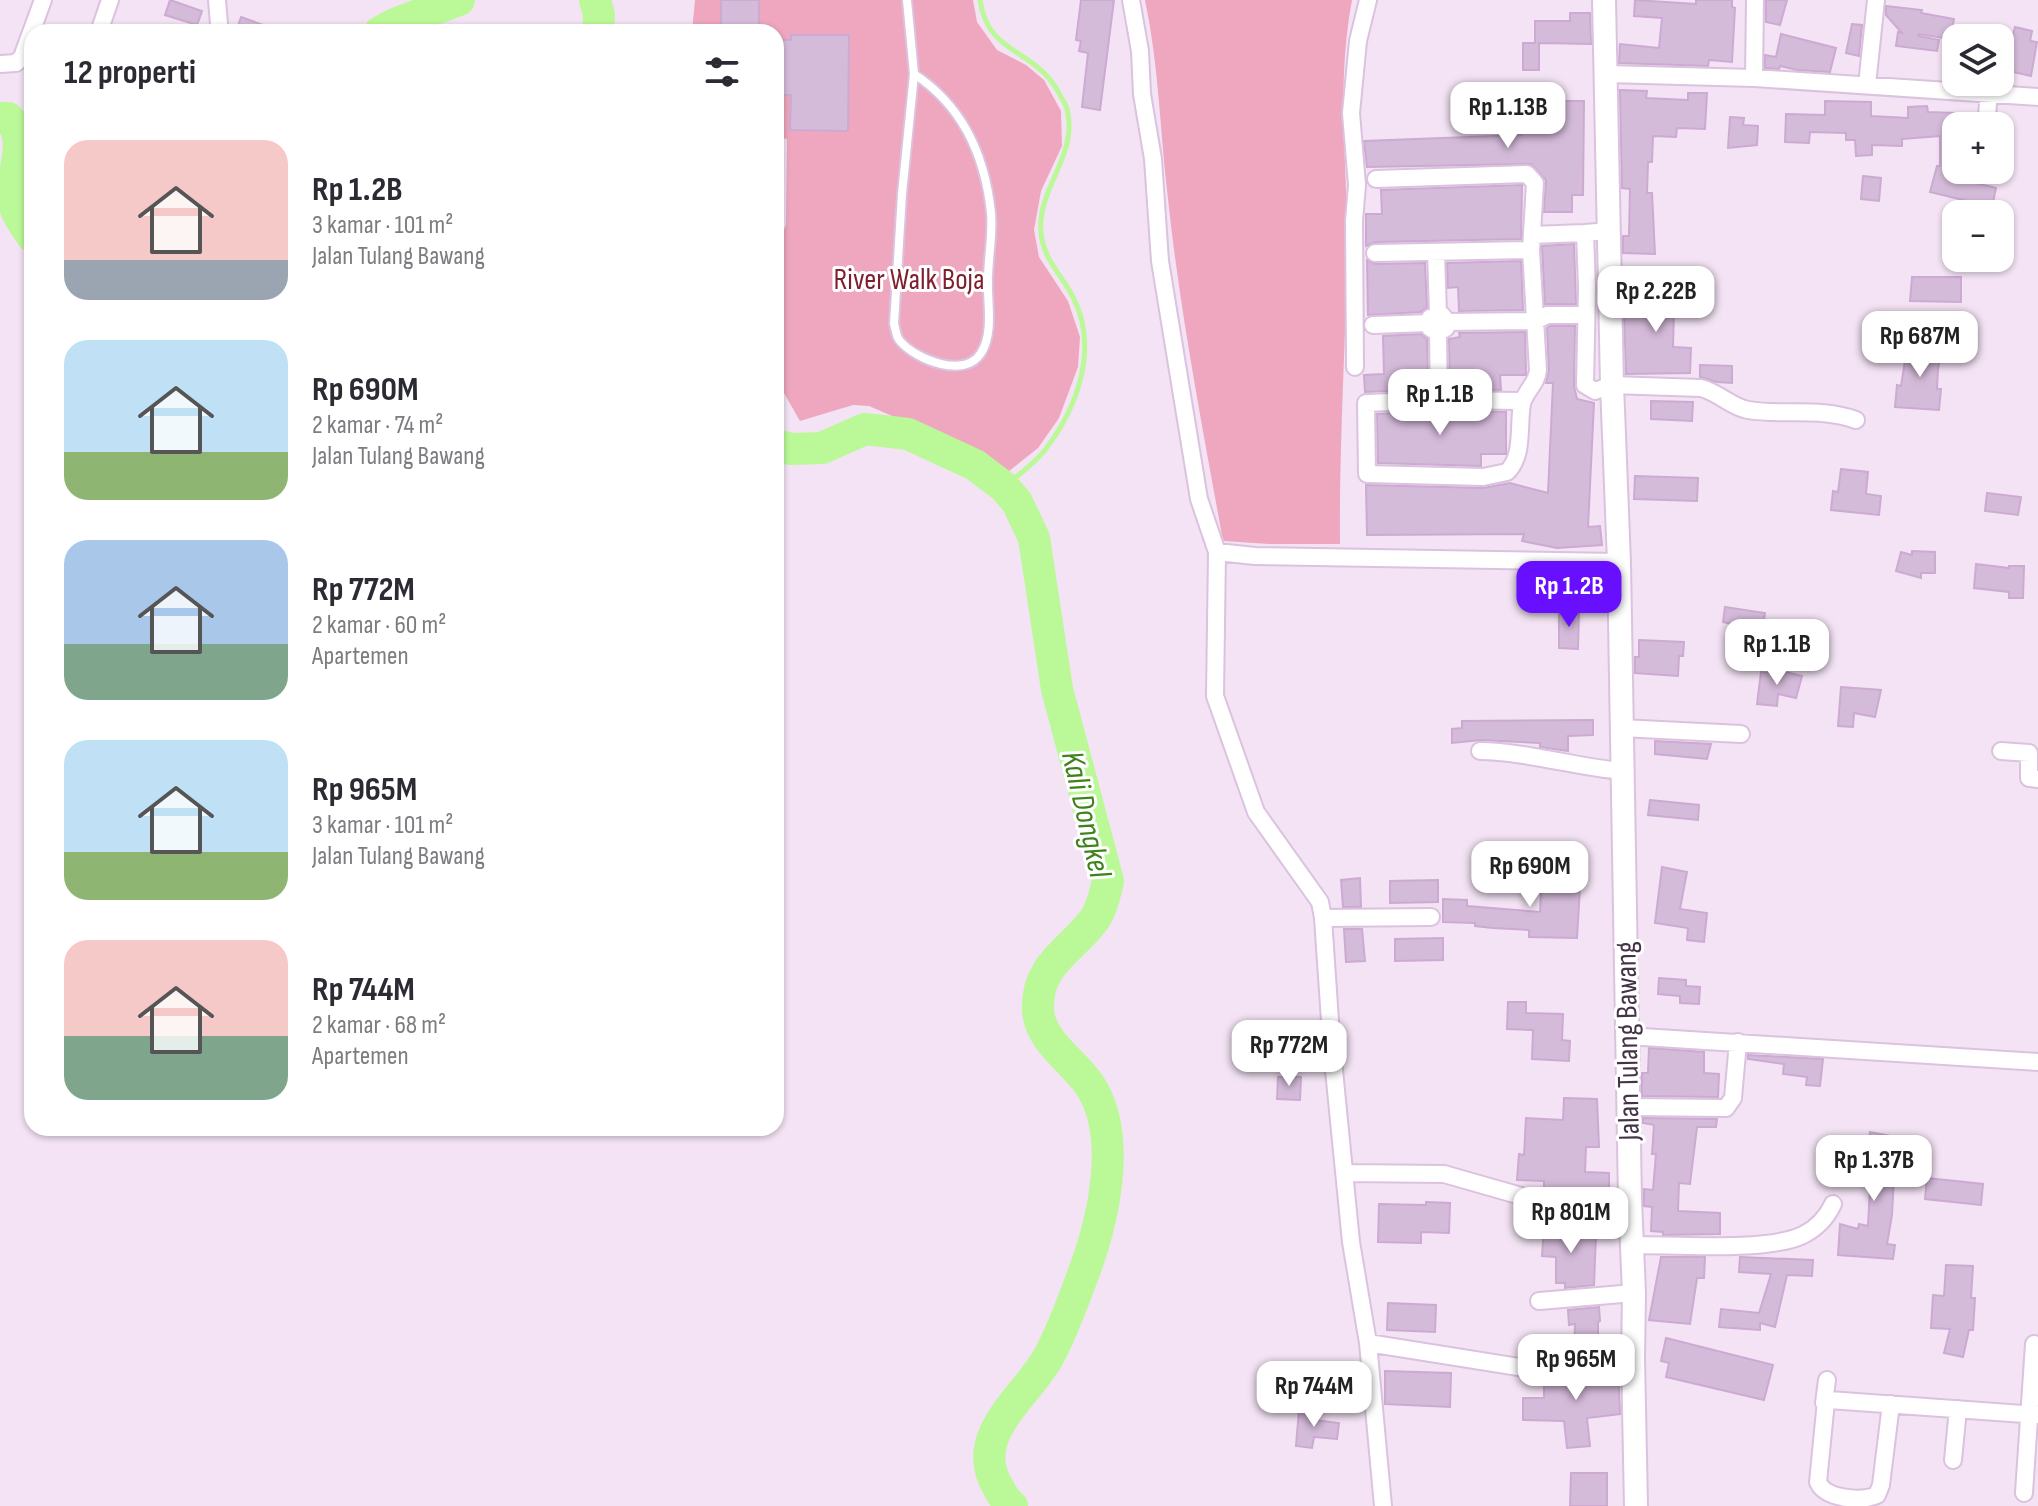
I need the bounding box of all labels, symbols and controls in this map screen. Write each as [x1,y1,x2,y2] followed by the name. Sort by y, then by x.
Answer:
[1942,24,2014,272] map controls
[1942,24,2014,96] button: layers
[700,50,744,94] icon: filters
[64,52,196,93] text: 12 properti
[1425,82,1591,150] pin: Rp 1.13B
[1468,92,1548,123] text: Rp 1.13B
[1942,112,2014,184] button: +
[312,169,402,210] text: Rp 1.2B
[128,172,224,268] icon: home
[1942,200,2014,272] button: −
[312,210,453,241] text: 3 kamar · 101 m²
[312,241,485,272] text: Jalan Tulang Bawang
[833,262,985,298] park label: River Walk Boja
[1573,266,1739,334] pin: Rp 2.22B
[1615,276,1697,307] text: Rp 2.22B
[1846,311,1994,379] pin: Rp 687M
[1880,321,1960,352] text: Rp 687M
[312,369,418,410] text: Rp 690M
[1366,369,1514,437] pin: Rp 1.1B
[128,372,224,468] icon: home
[1406,379,1474,410] text: Rp 1.1B
[312,410,443,441] text: 2 kamar · 74 m²
[312,441,485,472] text: Jalan Tulang Bawang
[1495,561,1643,629] pin: Rp 1.2B
[312,569,415,610] text: Rp 772M
[1534,571,1604,602] text: Rp 1.2B
[128,572,224,668] icon: home
[312,610,446,641] text: 2 kamar · 60 m²
[1703,619,1851,687] pin: Rp 1.1B
[1743,629,1811,660] text: Rp 1.1B
[312,641,409,672] text: Apartemen
[1052,747,1119,882] water label: Kali Dongkel
[312,769,417,810] text: Rp 965M
[128,772,224,868] icon: home
[312,810,453,841] text: 3 kamar · 101 m²
[312,841,485,872] text: Jalan Tulang Bawang
[1456,841,1604,909] pin: Rp 690M
[1489,851,1571,882] text: Rp 690M
[1608,941,1648,1142] street label: Jalan Tulang Bawang
[312,969,415,1010] text: Rp 744M
[128,972,224,1068] icon: home
[312,1010,446,1041] text: 2 kamar · 68 m²
[1215,1020,1363,1088] pin: Rp 772M
[1250,1030,1328,1061] text: Rp 772M
[312,1041,409,1072] text: Apartemen
[1791,1135,1957,1203] pin: Rp 1.37B
[1834,1145,1914,1176] text: Rp 1.37B
[1497,1187,1645,1255] pin: Rp 801M
[1531,1197,1611,1228] text: Rp 801M
[1502,1334,1650,1402] pin: Rp 965M
[1536,1344,1616,1375] text: Rp 965M
[1240,1361,1388,1429] pin: Rp 744M
[1275,1371,1353,1402] text: Rp 744M

